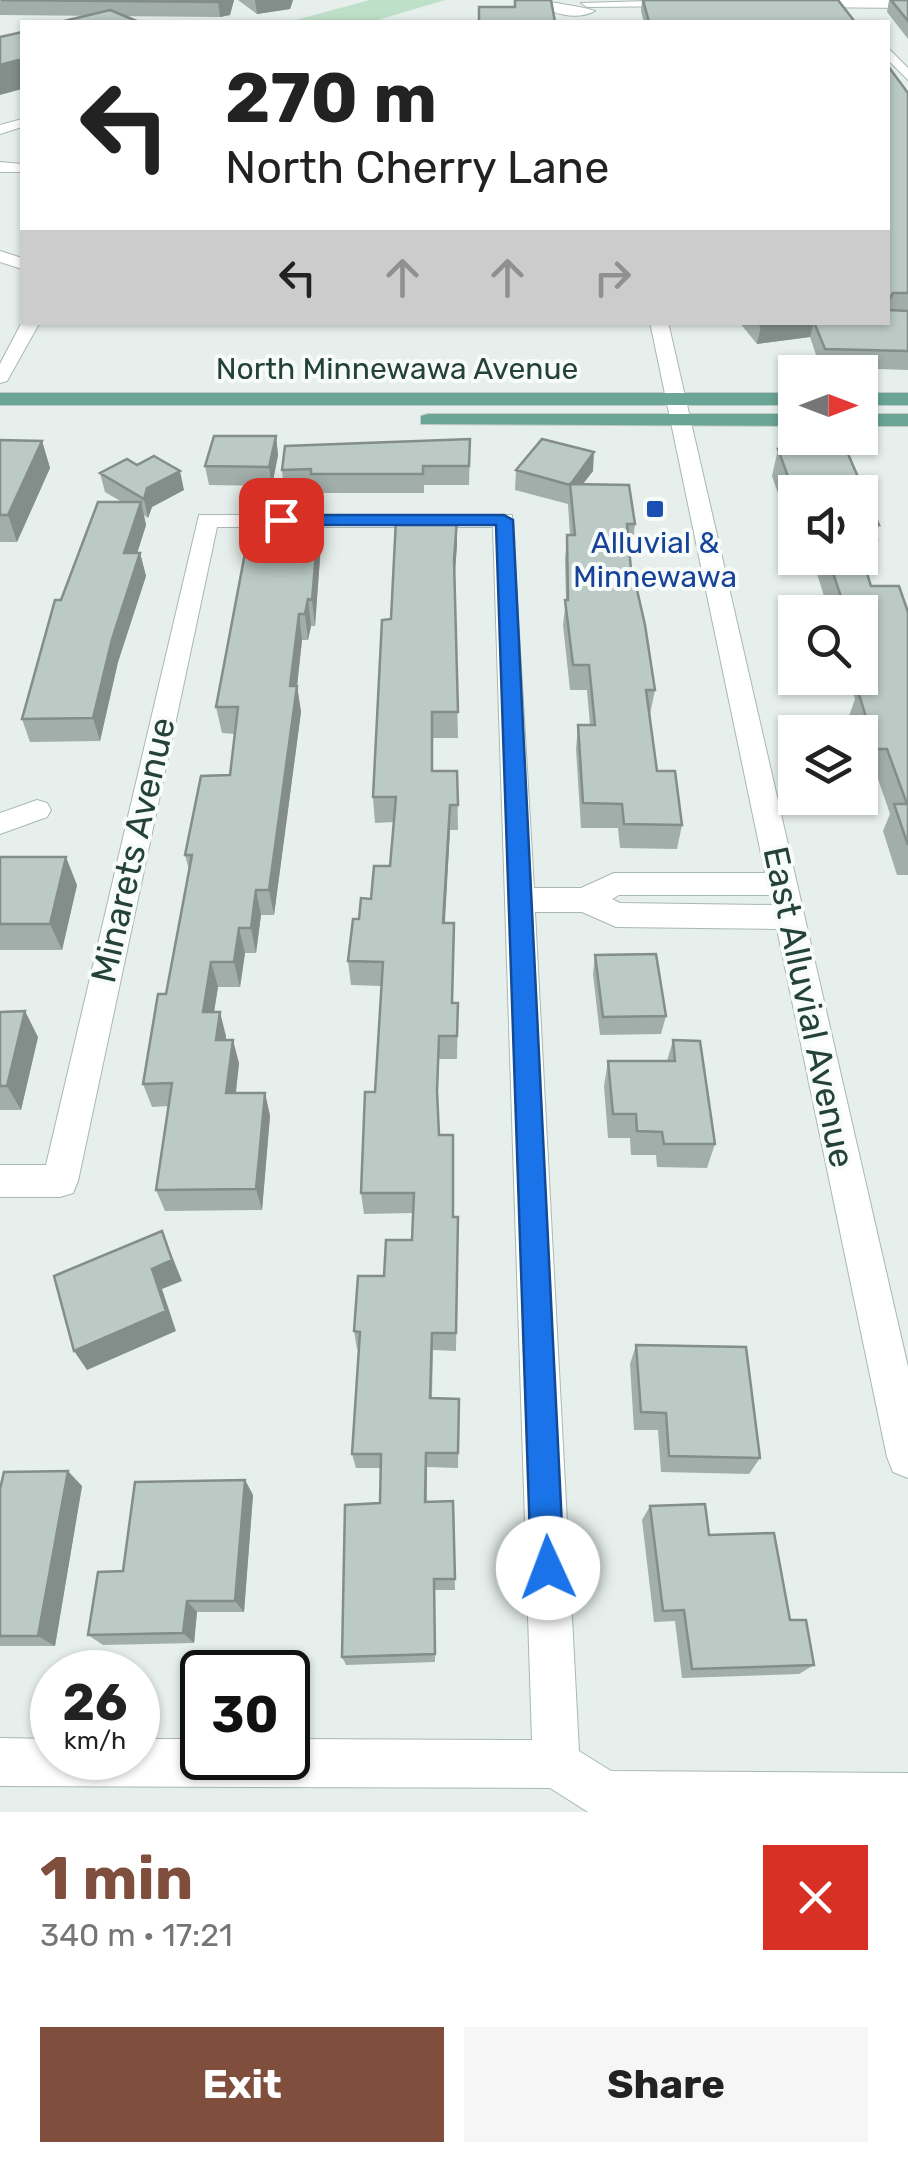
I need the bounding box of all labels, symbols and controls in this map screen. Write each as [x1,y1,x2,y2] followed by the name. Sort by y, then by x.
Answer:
[225,57,437,140] text: 270 m
[60,60,190,190] icon: left
[225,141,609,194] text: North Cherry Lane
[270,250,325,305] icon: left
[375,250,430,305] icon: ahead
[480,250,535,305] icon: ahead
[585,250,640,305] icon: right
[216,351,578,387] street label: North Minnewawa Avenue
[778,355,878,455] north arrow
[778,355,878,815] map controls
[778,475,878,575] button: sound
[239,478,324,563] pin
[254,493,309,548] icon: arrive
[644,498,666,520] marker: Alluvial & Minnewawa
[573,525,737,595] place label: Alluvial & Minnewawa
[778,595,878,695] button: search
[82,713,184,987] street label: Minarets Avenue
[778,715,878,815] button: layers
[754,843,864,1171] street label: East Alluvial Avenue
[496,1516,600,1620] position arrow
[180,1650,310,1780] speed limit sign: 30
[62,1673,128,1733] text: 26
[64,1726,126,1755] text: km/h
[40,1843,193,1914] text: 1 min
[763,1845,868,1950] button: close
[40,1916,233,1954] text: 340 m · 17:21
[40,2027,444,2142] button: Exit
[464,2027,868,2142] button: Share

